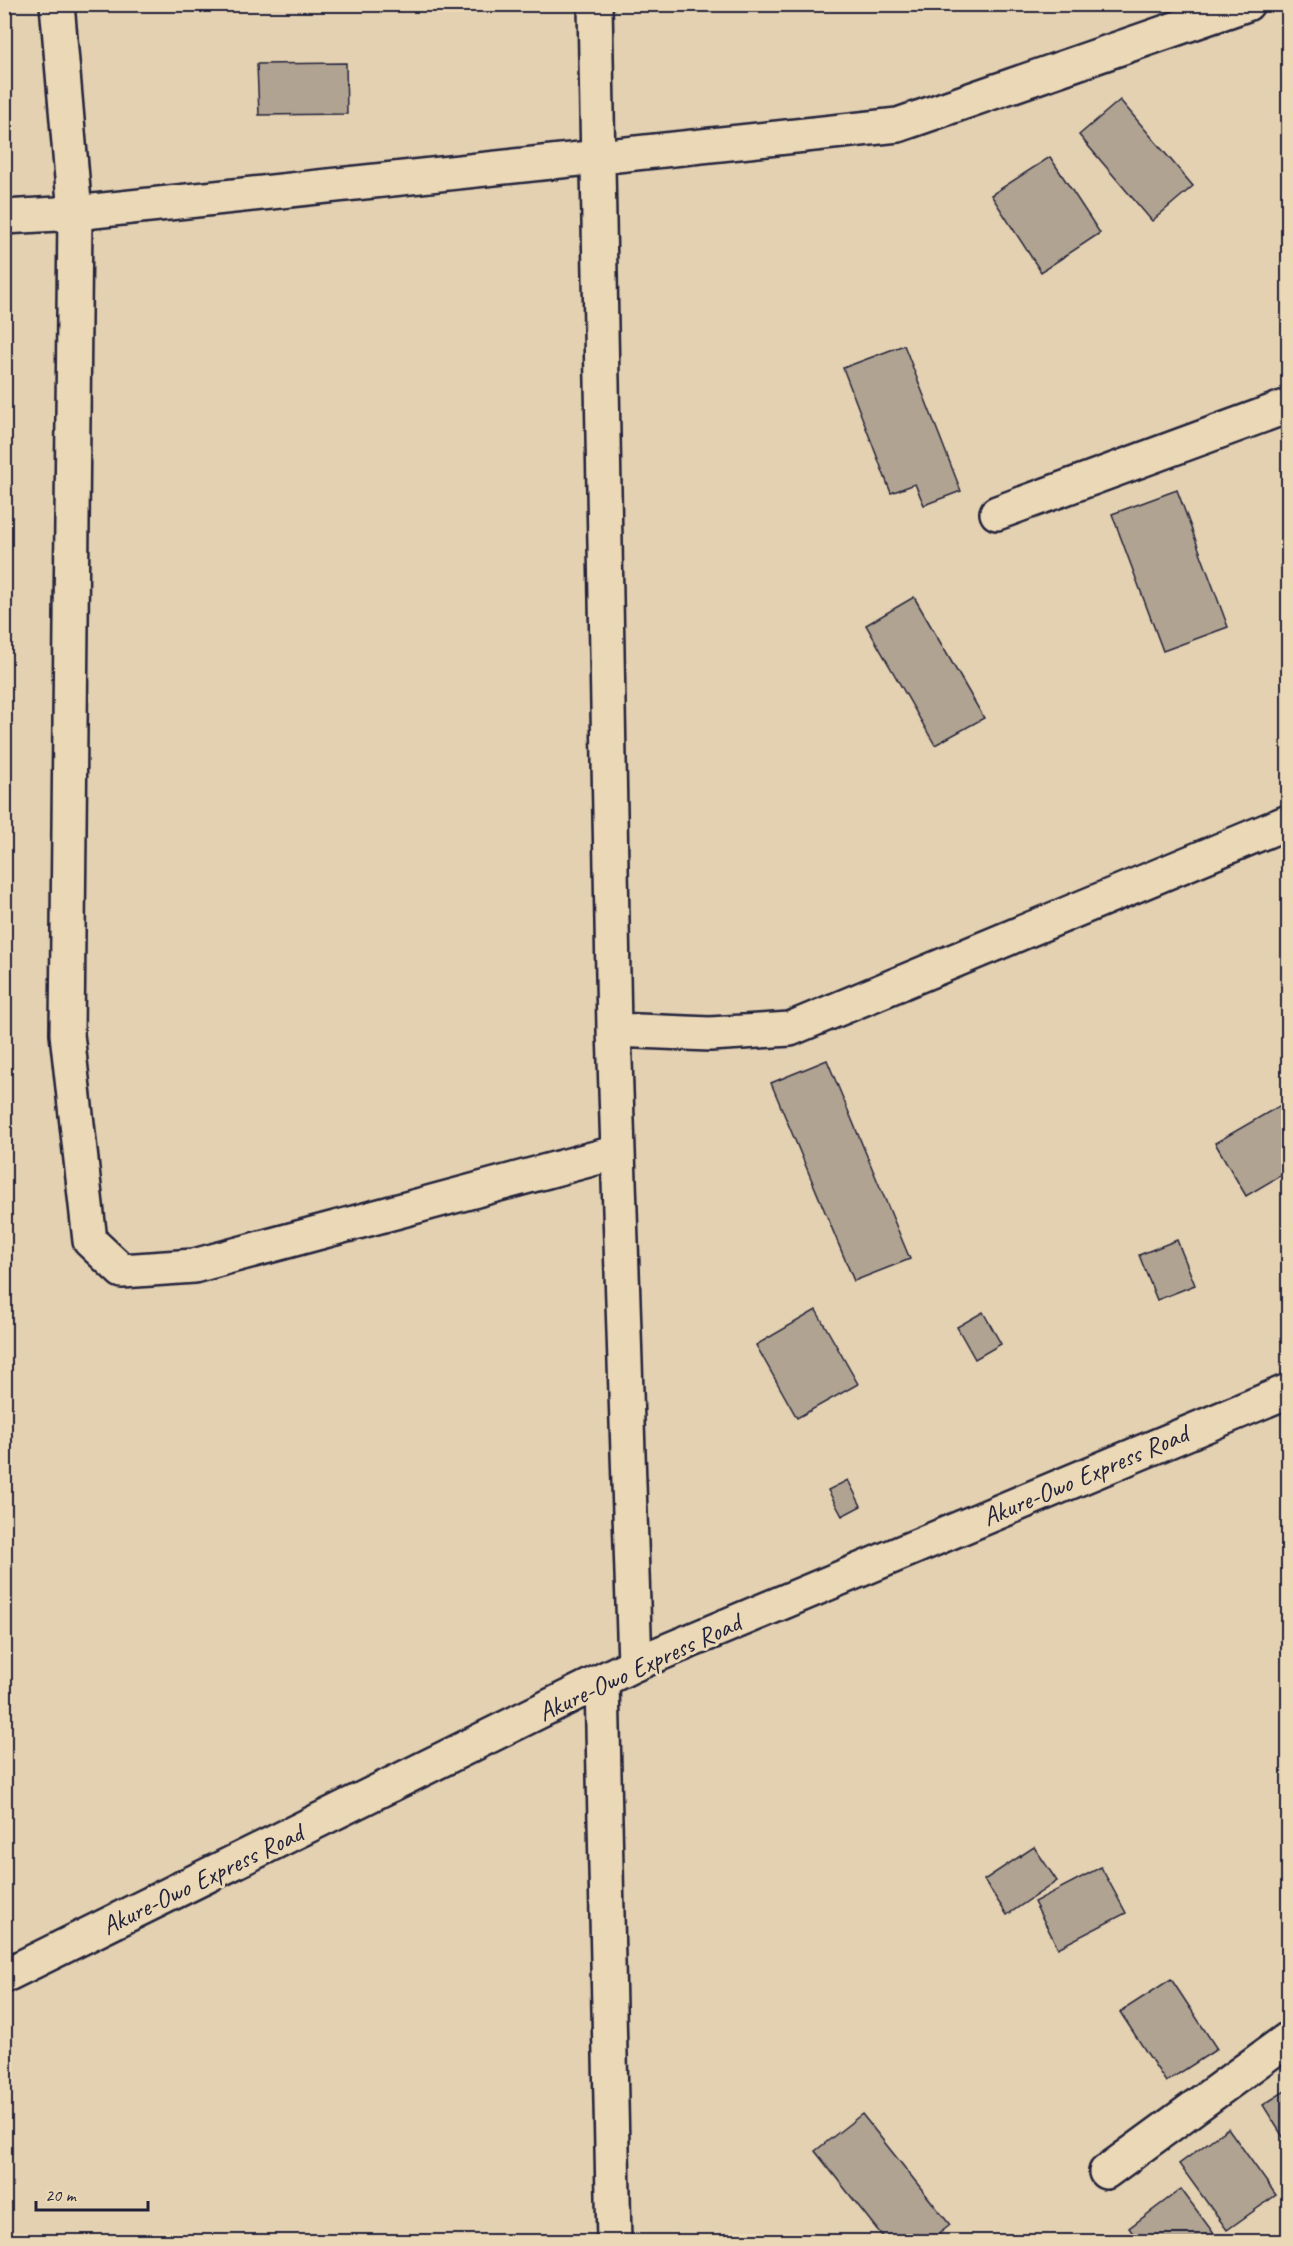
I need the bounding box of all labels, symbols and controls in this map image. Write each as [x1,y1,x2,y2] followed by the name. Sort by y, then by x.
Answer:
[978,1416,1196,1534] street label: Akure-Owo Express Road
[533,1604,749,1729] street label: Akure-Owo Express Road
[96,1815,312,1942] street label: Akure-Owo Express Road
[36,2174,148,2212] scale bar
[45,2184,78,2206] text: 20 m

